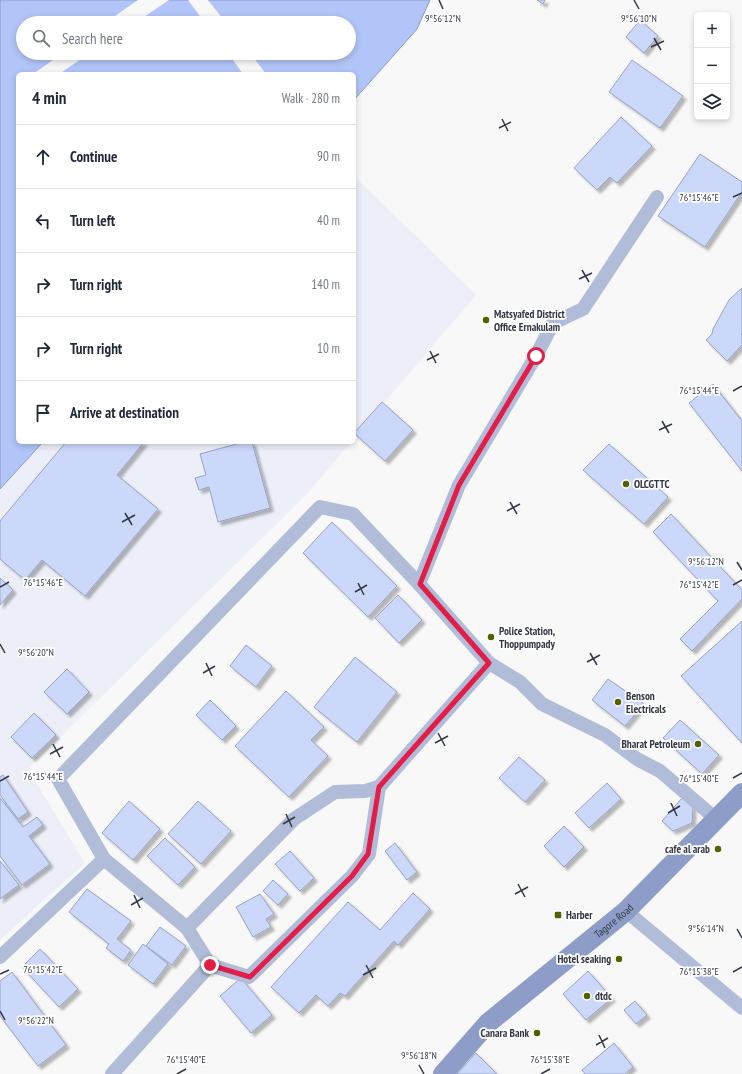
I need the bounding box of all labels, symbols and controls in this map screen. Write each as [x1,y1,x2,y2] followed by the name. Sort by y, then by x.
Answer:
[425,12,461,25] text: 9°56'12"N
[621,12,657,25] text: 9°56'10"N
[694,12,730,120] map controls
[694,12,730,48] button: +
[16,16,356,60] search box
[30,27,52,49] icon: search
[62,29,123,48] text: Search here
[694,48,730,84] button: −
[694,84,730,120] button: layers
[32,87,66,109] text: 4 min
[282,90,340,107] text: Walk · 280 m
[32,146,54,168] icon: ahead
[70,147,117,166] text: Continue
[317,148,340,165] text: 90 m
[679,191,719,204] text: 76°15'46"E
[32,210,54,232] icon: left
[70,211,115,230] text: Turn left
[317,212,340,229] text: 40 m
[32,274,54,296] icon: right
[70,275,122,294] text: Turn right
[311,276,340,293] text: 140 m
[494,307,566,334] place label: Matsyafed District Office Ernakulam
[481,315,491,325] marker: Matsyafed District Office Ernakulam
[32,338,54,360] icon: right
[70,339,122,358] text: Turn right
[317,340,340,357] text: 10 m
[527,347,545,365] route start
[679,384,719,397] text: 76°15'44"E
[32,402,54,424] icon: arrive
[70,403,179,422] text: Arrive at destination
[634,477,669,491] place label: OLCGTTC
[621,479,631,489] marker: OLCGTTC
[688,555,724,568] text: 9°56'12"N
[23,576,63,589] text: 76°15'46"E
[679,578,719,591] text: 76°15'42"E
[499,624,555,651] place label: Police Station, Thoppumpady
[486,632,496,642] marker: Police Station, Thoppumpady
[18,646,54,659] text: 9°56'20"N
[626,689,666,716] place label: Benson Electricals
[613,697,623,707] marker: Benson Electricals
[621,737,690,751] place label: Bharat Petroleum
[693,739,703,749] marker: Bharat Petroleum
[23,770,63,783] text: 76°15'44"E
[679,772,719,785] text: 76°15'40"E
[665,842,710,856] place label: cafe al arab
[713,844,723,854] marker: cafe al arab
[591,901,636,941] street label: Tagore Road
[566,908,593,922] place label: Harber
[553,910,563,920] marker: Harber
[688,922,724,935] text: 9°56'14"N
[557,952,611,966] place label: Hotel seaking
[614,954,624,964] marker: Hotel seaking
[201,956,219,974] route end
[23,963,63,976] text: 76°15'42"E
[679,965,719,978] text: 76°15'38"E
[595,989,612,1003] place label: dtdc
[582,991,592,1001] marker: dtdc
[18,1014,54,1027] text: 9°56'22"N
[481,1026,529,1040] place label: Canara Bank
[532,1028,542,1038] marker: Canara Bank
[401,1049,437,1062] text: 9°56'18"N
[166,1053,206,1066] text: 76°15'40"E
[530,1053,570,1066] text: 76°15'38"E

